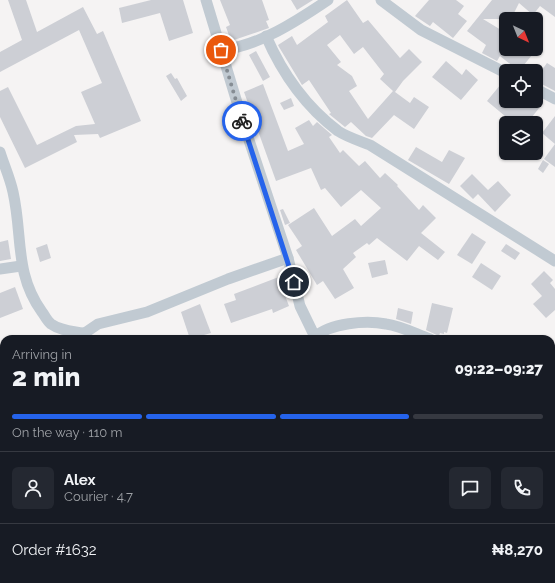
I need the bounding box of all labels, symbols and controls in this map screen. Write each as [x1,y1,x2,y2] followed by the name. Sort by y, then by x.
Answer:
[499,12,543,56] north arrow
[499,12,543,160] map controls
[204,33,238,67] pin
[210,39,232,61] icon: bag
[499,64,543,108] button: locate
[222,101,262,141] courier
[231,110,253,132] icon: bike
[499,116,543,160] button: layers
[277,265,311,299] pin
[283,271,305,293] icon: home
[12,347,72,362] text: Arriving in
[455,360,543,378] text: 09:22–09:27
[12,362,80,392] text: 2 min
[12,425,123,440] text: On the way · 110 m
[12,467,54,509] button: person
[449,467,491,509] button: chat
[501,467,543,509] button: phone
[64,471,95,489] text: Alex
[64,489,133,504] text: Courier · 4.7
[12,541,97,559] text: Order #1632
[491,541,543,559] text: ₦8,270

